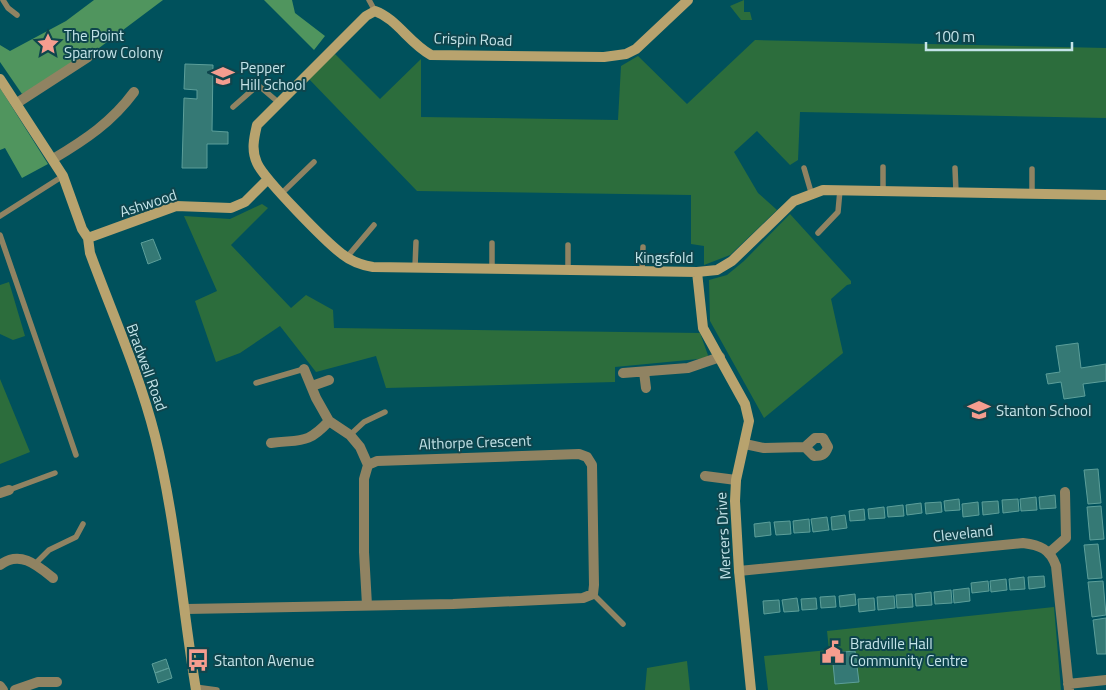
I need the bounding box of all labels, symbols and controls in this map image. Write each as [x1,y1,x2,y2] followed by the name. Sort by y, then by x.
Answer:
[926,20,1072,52] scale bar
[64,24,163,64] place label: The Point Sparrow Colony
[934,25,975,48] text: 100 m
[433,26,513,52] street label: Crispin Road
[35,31,61,57] place icon: The Point Sparrow Colony
[240,56,306,96] place label: Pepper Hill School
[210,63,236,89] school or university icon: Pepper Hill School
[116,183,180,223] street label: Ashwood
[635,246,693,269] street label: Kingsfold
[121,320,173,414] street label: Bradwell Road
[966,397,992,423] school or university icon: Stanton School
[996,399,1091,422] place label: Stanton School
[418,429,532,455] street label: Althorpe Crescent
[709,492,737,580] street label: Mercers Drive
[932,518,994,548] street label: Cleveland
[850,632,968,672] place label: Bradville Hall Community Centre
[820,639,846,665] public building icon: Bradville Hall Community Centre
[185,647,211,673] bus stop icon: Stanton Avenue
[214,649,314,672] place label: Stanton Avenue

